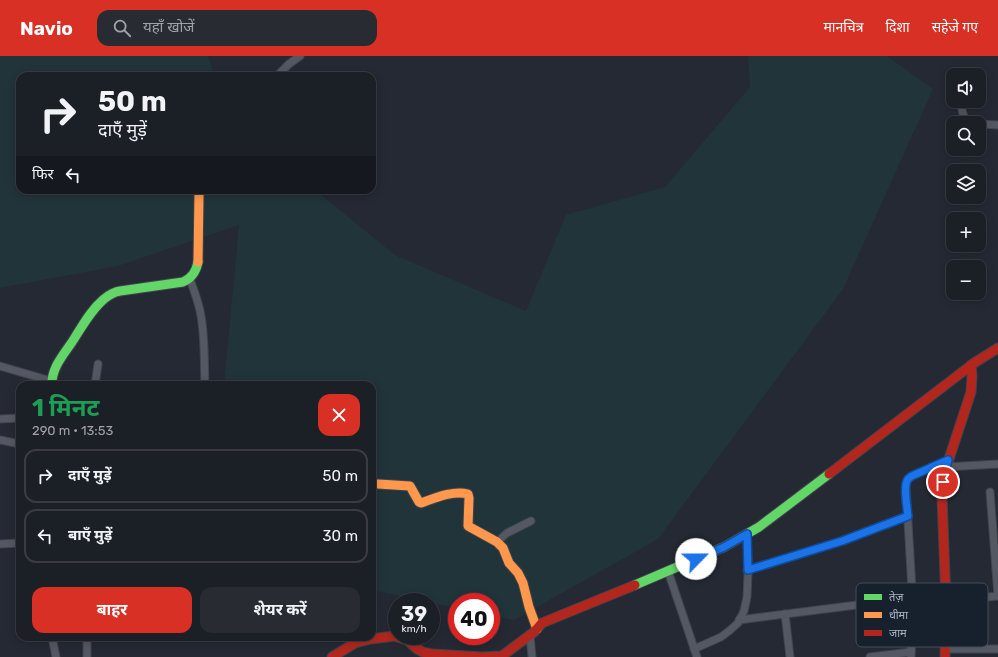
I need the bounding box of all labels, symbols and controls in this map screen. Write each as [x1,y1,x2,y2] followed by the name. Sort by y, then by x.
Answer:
[97,10,377,46] search box
[20,17,73,40] text: Navio
[111,17,133,39] icon: search
[143,18,194,36] text: यहाँ खोजें
[823,19,863,36] text: मानचित्र
[885,19,910,36] text: दिशा
[932,19,978,36] text: सहेजे गए
[946,68,986,300] map controls
[946,68,986,108] button: sound
[98,85,167,118] text: 50 m
[32,88,84,140] icon: right
[946,116,986,156] button: search
[98,119,147,141] text: दाएँ मुड़ें
[62,164,84,186] icon: left
[946,164,986,204] button: layers
[32,165,54,183] text: फिर
[946,212,986,252] button: +
[946,260,986,300] button: −
[32,394,99,422] text: 1 मिनट
[318,394,360,436] button: close
[32,423,113,438] text: 290 m · 13:53
[34,465,56,487] icon: right
[926,465,960,499] pin
[68,466,111,484] text: दाएँ मुड़ें
[323,467,358,485] text: 50 m
[932,471,954,493] icon: arrive
[34,525,56,547] icon: left
[68,526,112,544] text: बाएँ मुड़ें
[322,527,358,545] text: 30 m
[675,538,717,580] position arrow
[856,583,988,647] legend
[32,587,192,633] button: बाहर
[200,587,360,633] button: शेयर करें
[889,591,904,604] text: तेज़
[448,593,500,645] speed limit sign: 40
[401,602,427,626] text: 39
[889,609,908,622] text: धीमा
[402,623,426,635] text: km/h
[889,627,907,640] text: जाम

